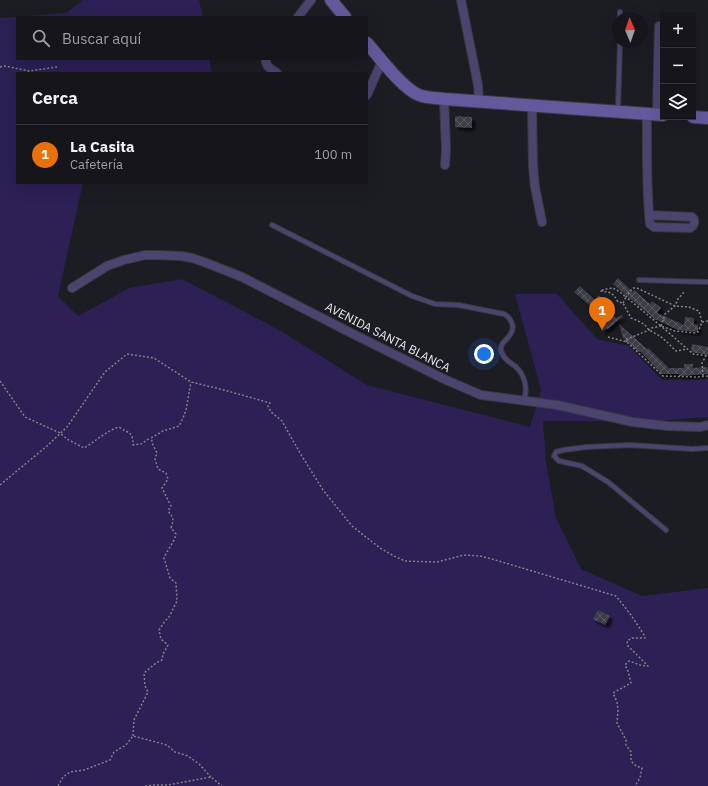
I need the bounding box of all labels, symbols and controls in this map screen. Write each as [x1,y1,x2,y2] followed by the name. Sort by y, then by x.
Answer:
[612,12,648,48] north arrow
[660,12,696,120] map controls
[660,12,696,48] button: +
[16,16,368,60] search box
[30,27,52,49] icon: search
[62,29,141,48] text: Buscar aquí
[660,48,696,84] button: −
[660,84,696,120] button: layers
[32,87,78,109] text: Cerca
[70,137,135,156] text: La Casita
[41,146,49,163] text: 1
[314,146,352,163] text: 100 m
[70,156,123,173] text: Cafetería
[589,297,615,330] pin: 1
[323,299,453,375] street label: AVENIDA SANTA BLANCA
[474,344,494,364] your location

